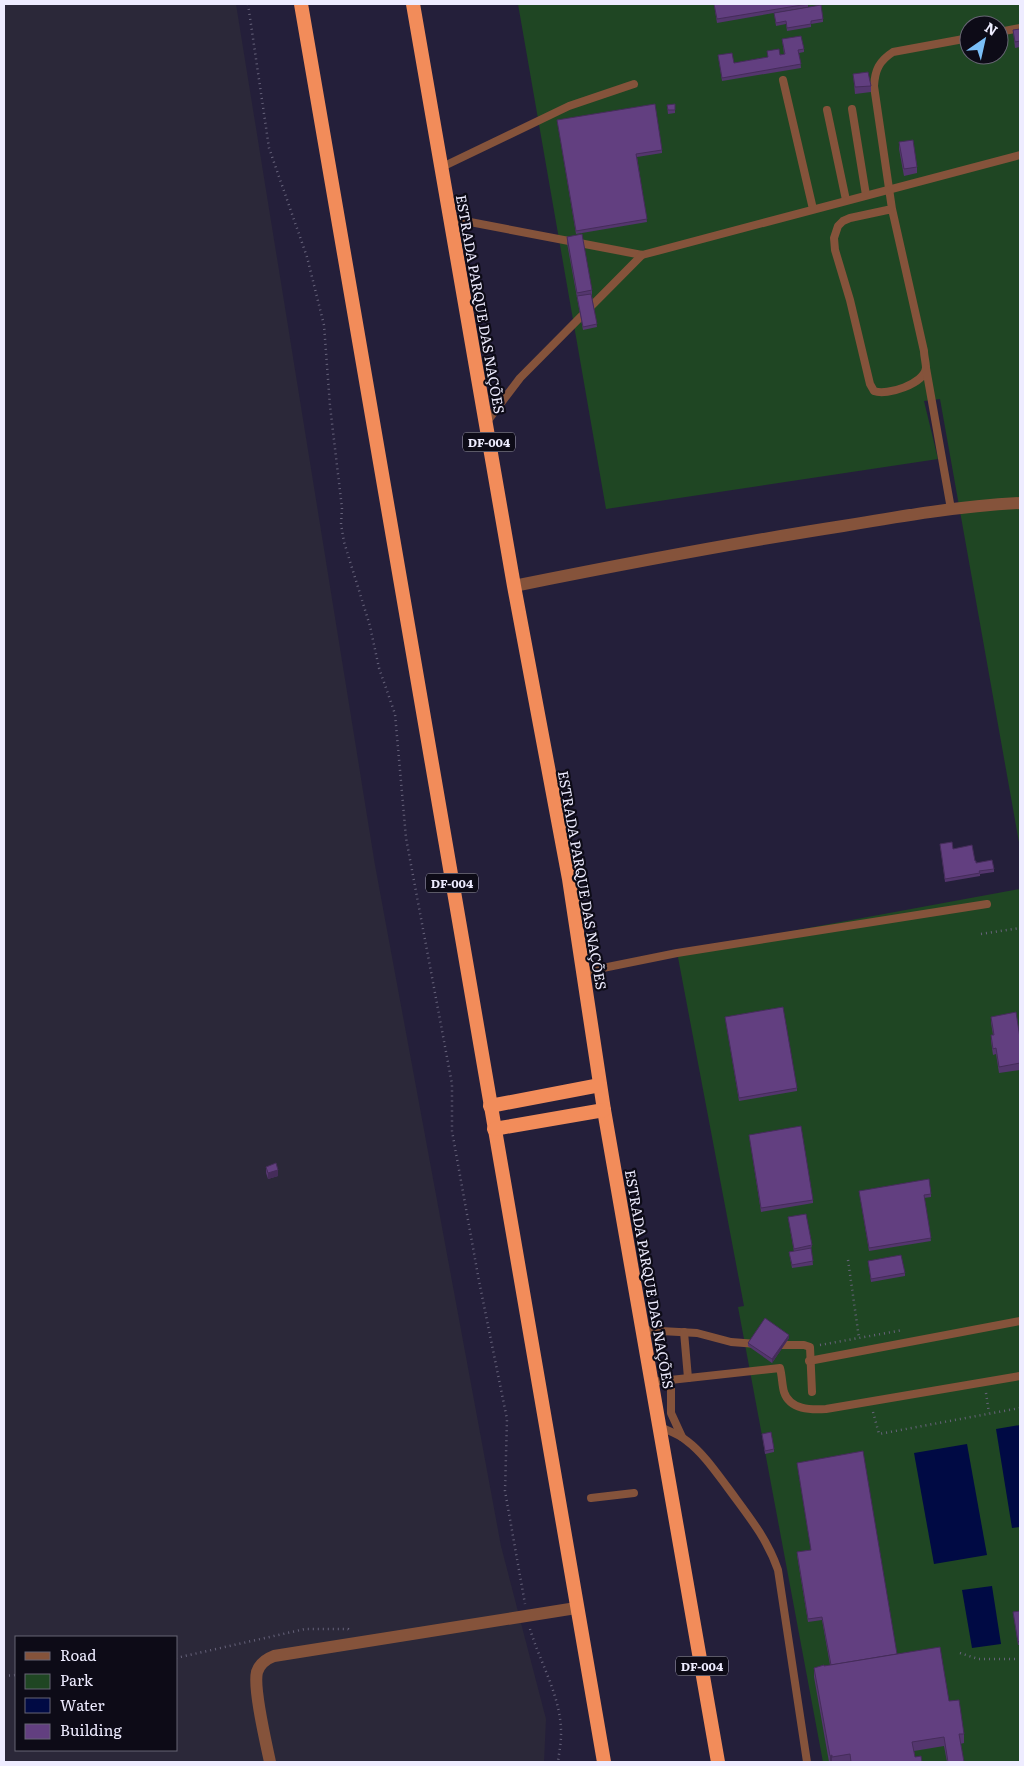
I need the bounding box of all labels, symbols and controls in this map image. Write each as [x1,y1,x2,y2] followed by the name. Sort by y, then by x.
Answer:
[959,15,1009,65] north arrow
[981,17,1002,40] text: N
[452,193,510,415] street label: ESTRADA PARQUE DAS NAÇÕES
[463,432,515,452] road number: DF-004
[554,769,612,991] street label: ESTRADA PARQUE DAS NAÇÕES
[426,874,478,892] road number: DF-004
[621,1168,679,1390] street label: ESTRADA PARQUE DAS NAÇÕES
[15,1636,178,1751] legend
[60,1643,96,1666] text: Road
[676,1656,728,1675] road number: DF-004
[60,1668,94,1691] text: Park
[60,1693,105,1716] text: Water
[60,1718,122,1741] text: Building

